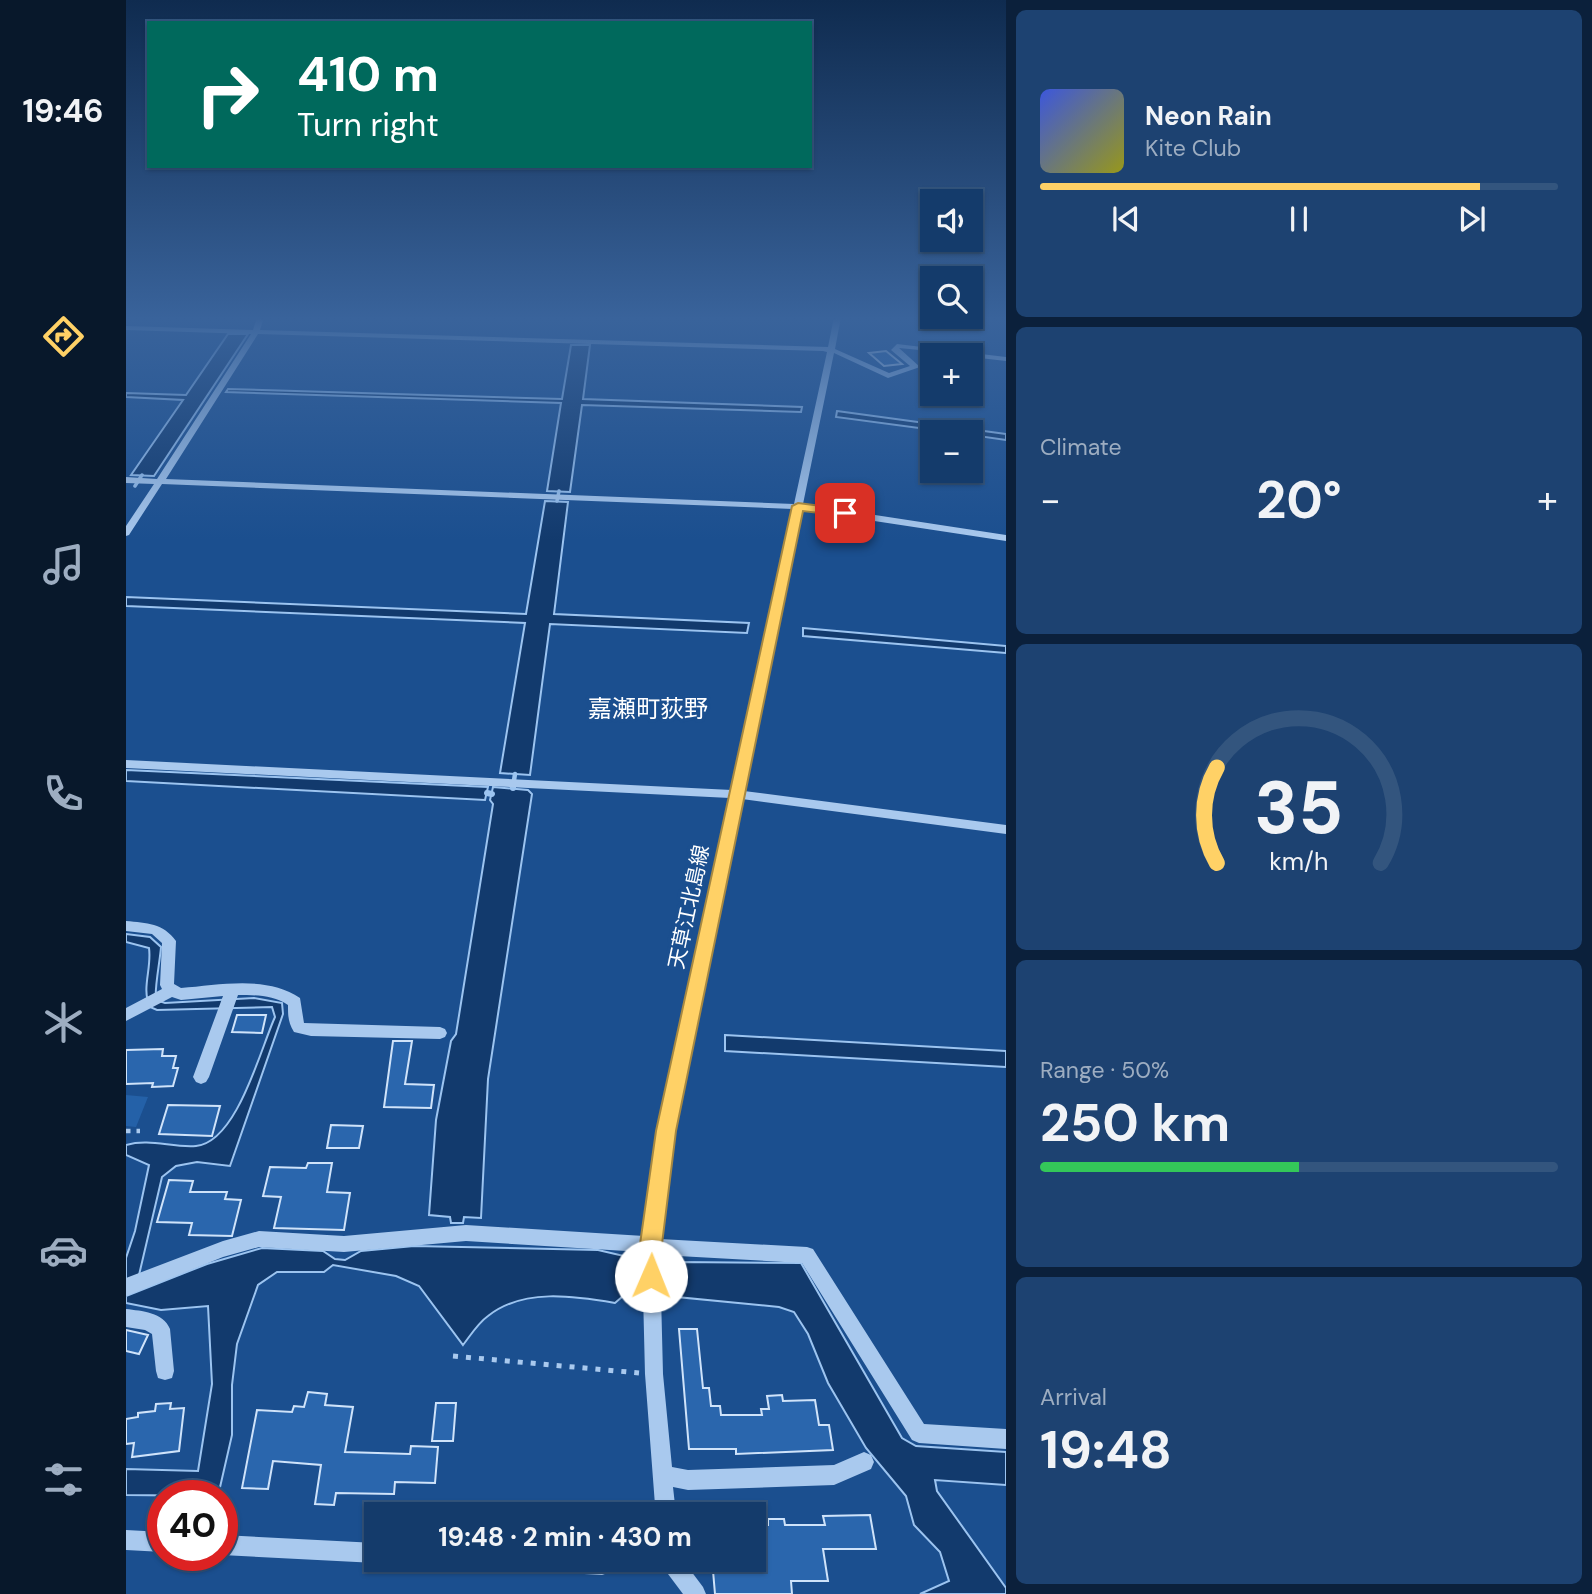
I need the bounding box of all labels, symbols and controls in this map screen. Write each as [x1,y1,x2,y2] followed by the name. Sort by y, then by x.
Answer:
[297,42,439,106] text: 410 m
[182,49,273,140] icon: right
[22,90,104,132] text: 19:46
[1145,99,1272,133] text: Neon Rain
[297,104,439,146] text: Turn right
[1145,133,1241,163] text: Kite Club
[920,189,983,483] map controls
[920,189,983,252] button: sound
[1107,200,1145,238] icon: previous
[1280,200,1318,238] icon: pause
[1453,200,1491,238] icon: next
[920,266,983,329] button: search
[39,312,88,361] icon: directions
[920,343,983,406] button: +
[920,420,983,483] button: −
[1040,432,1122,462] text: Climate
[1256,466,1342,534] text: 20°
[1040,475,1061,525] text: −
[1537,475,1558,525] text: +
[815,483,875,543] pin
[826,494,864,532] icon: arrive
[39,540,88,589] icon: music
[588,693,708,724] district label: 嘉瀬町荻野
[1254,761,1344,856] text: 35
[39,769,88,818] icon: phone
[662,842,716,972] street label: 天草江北島線
[1269,845,1329,878] text: km/h
[39,998,88,1047] icon: climate
[1040,1055,1169,1085] text: Range · 50%
[1040,1089,1230,1157] text: 250 km
[39,1226,88,1275] icon: car
[614,1239,688,1313] position arrow
[1040,1382,1107,1412] text: Arrival
[1040,1416,1172,1484] text: 19:48
[39,1455,88,1504] icon: filters
[147,1480,238,1571] speed limit sign: 40
[438,1520,692,1554] text: 19:48 · 2 min · 430 m

